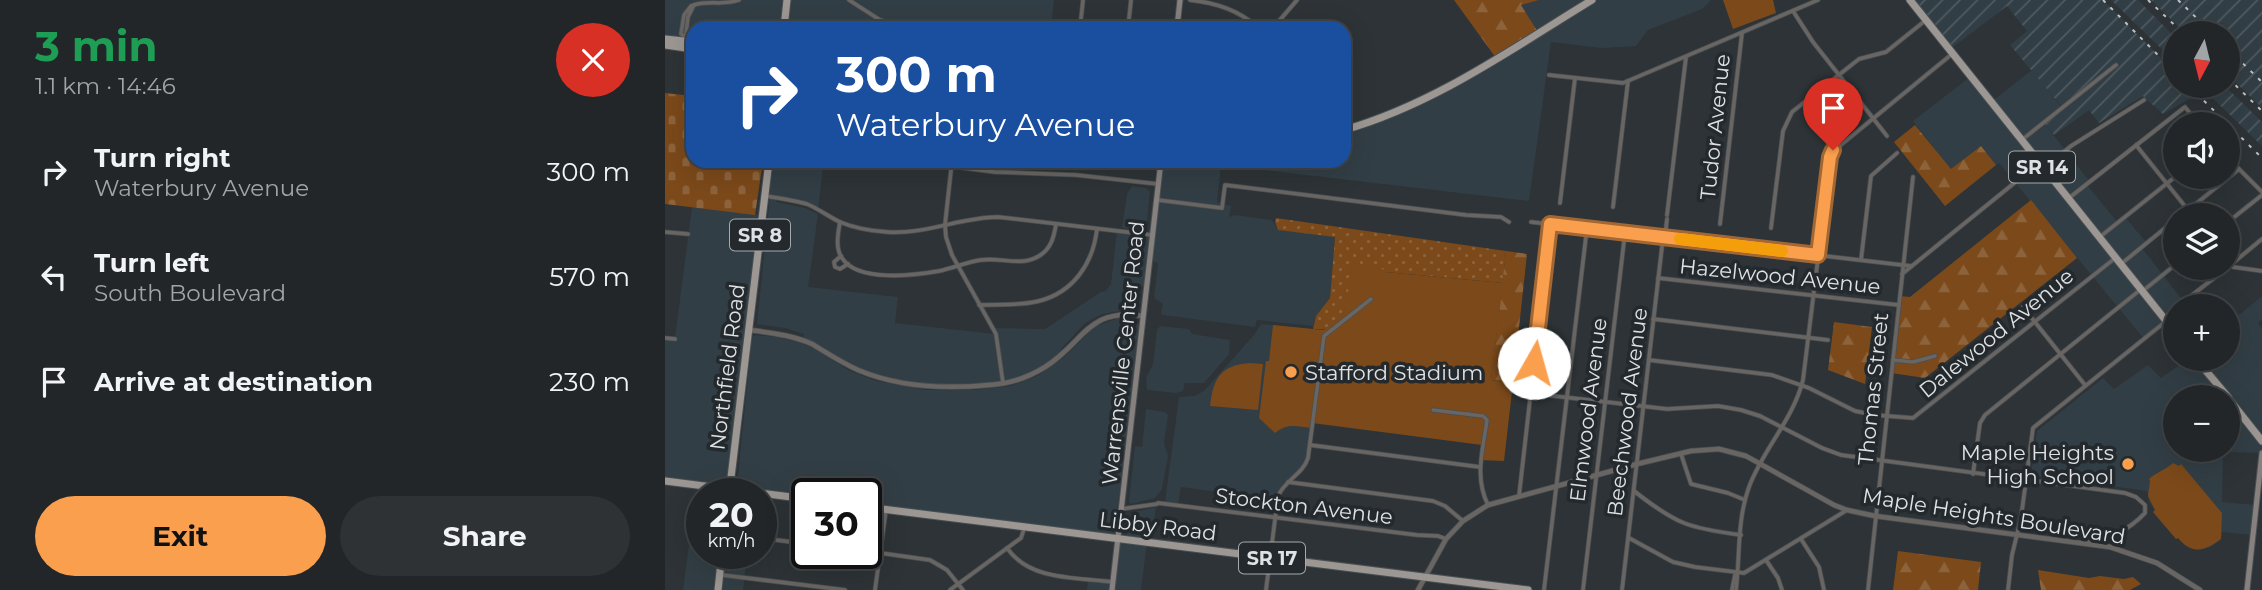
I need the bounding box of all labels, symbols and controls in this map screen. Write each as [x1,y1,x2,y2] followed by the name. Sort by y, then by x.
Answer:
[35,20,157,72] text: 3 min
[2163,21,2240,98] north arrow
[2163,21,2240,462] map controls
[556,23,630,97] button: close
[836,45,997,104] text: 300 m
[721,49,812,140] icon: right
[1695,53,1735,201] street label: Tudor Avenue
[35,72,176,100] text: 1.1 km · 14:46
[1803,78,1863,150] pin
[1814,89,1852,127] icon: arrive
[836,105,1135,144] text: Waterbury Avenue
[2163,112,2240,189] button: sound
[94,142,230,174] text: Turn right
[2009,152,2075,182] road number: SR 14
[35,153,73,191] icon: right
[547,156,630,188] text: 300 m
[94,174,309,202] text: Waterbury Avenue
[2163,203,2240,280] button: layers
[730,219,790,250] road number: SR 8
[1097,220,1149,486] street label: Warrensville Center Road
[94,247,210,279] text: Turn left
[1678,253,1882,299] street label: Hazelwood Avenue
[35,258,73,296] icon: left
[549,261,630,293] text: 570 m
[1914,263,2078,403] street label: Dalewood Avenue
[94,279,286,307] text: South Boulevard
[704,282,750,452] street label: Northfield Road
[2163,294,2240,371] button: +
[1602,306,1652,518] street label: Beechwood Avenue
[1853,311,1893,467] street label: Thomas Street
[1564,317,1612,503] street label: Elmwood Avenue
[1497,326,1571,400] position arrow
[1305,360,1483,385] place label: Stafford Stadium
[35,363,73,401] icon: arrive
[1283,364,1299,380] marker: Stafford Stadium
[94,366,373,398] text: Arrive at destination
[549,366,630,398] text: 230 m
[2163,385,2240,462] button: −
[1961,440,2114,489] place label: Maple Heights High School
[2120,456,2136,472] marker: Maple Heights High School
[791,478,882,569] speed limit sign: 30
[1214,483,1394,529] street label: Stockton Avenue
[1861,483,2127,549] street label: Maple Heights Boulevard
[709,493,754,536] text: 20
[35,496,326,576] button: Exit
[340,496,630,576] button: Share
[1098,506,1218,546] street label: Libby Road
[707,530,756,552] text: km/h
[1239,542,1305,573] road number: SR 17

